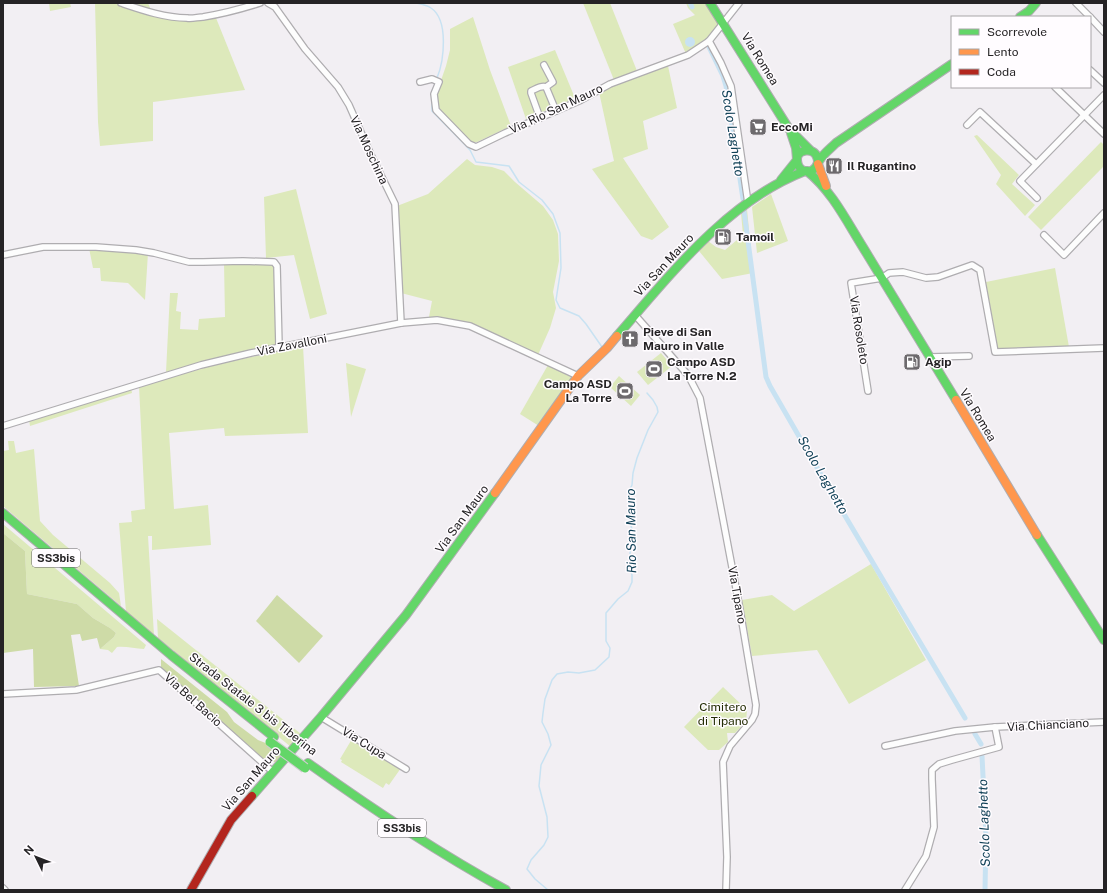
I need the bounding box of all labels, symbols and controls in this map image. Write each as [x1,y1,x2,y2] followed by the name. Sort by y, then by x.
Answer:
[951,16,1091,88] legend
[987,25,1047,39] text: Scorrevole
[738,30,782,88] street label: Via Romea
[987,45,1019,59] text: Lento
[987,65,1016,79] text: Coda
[507,81,605,137] street label: Via Rio San Mauro
[719,88,747,178] water label: Scolo Laghetto
[347,114,391,186] street label: Via Moschina
[748,117,768,137] supermarket icon: EccoMi
[771,120,813,134] place label: EccoMi
[824,156,844,176] restaurant icon: Il Rugantino
[847,159,916,173] place label: Il Rugantino
[713,227,733,247] fuel station icon: Tamoil
[736,230,774,244] place label: Tamoil
[631,231,697,299] street label: Via San Mauro
[847,295,871,366] street label: Via Rosoleto
[643,325,724,353] place label: Pieve di San Mauro in Valle
[620,329,640,349] church icon: Pieve di San Mauro in Valle
[256,331,328,359] street label: Via Zavalloni
[902,352,922,372] fuel station icon: Agip
[667,355,737,383] place label: Campo ASD La Torre N.2
[925,355,952,369] place label: Agip
[644,359,664,379] sports icon: Campo ASD La Torre N.2
[544,377,612,405] place label: Campo ASD La Torre
[615,381,635,401] sports icon: Campo ASD La Torre
[957,386,999,444] street label: Via Romea
[795,433,851,517] water label: Scolo Laghetto
[433,482,492,556] street label: Via San Mauro
[623,489,639,573] water label: Rio San Mauro
[32,549,80,567] road number: SS3bis
[725,565,749,625] street label: Via Tipano
[186,650,320,758] street label: Strada Statale 3 bis Tiberina
[161,670,225,730] street label: Via Bel Bacio
[698,700,749,728] park label: Cimitero di Tipano
[1007,716,1090,734] street label: Via Chianciano
[339,724,389,762] street label: Via Cupa
[219,744,283,814] street label: Via San Mauro
[975,779,993,867] water label: Scolo Laghetto
[378,819,426,837] road number: SS3bis
[16,837,56,877] north arrow
[21,843,36,857] text: N

